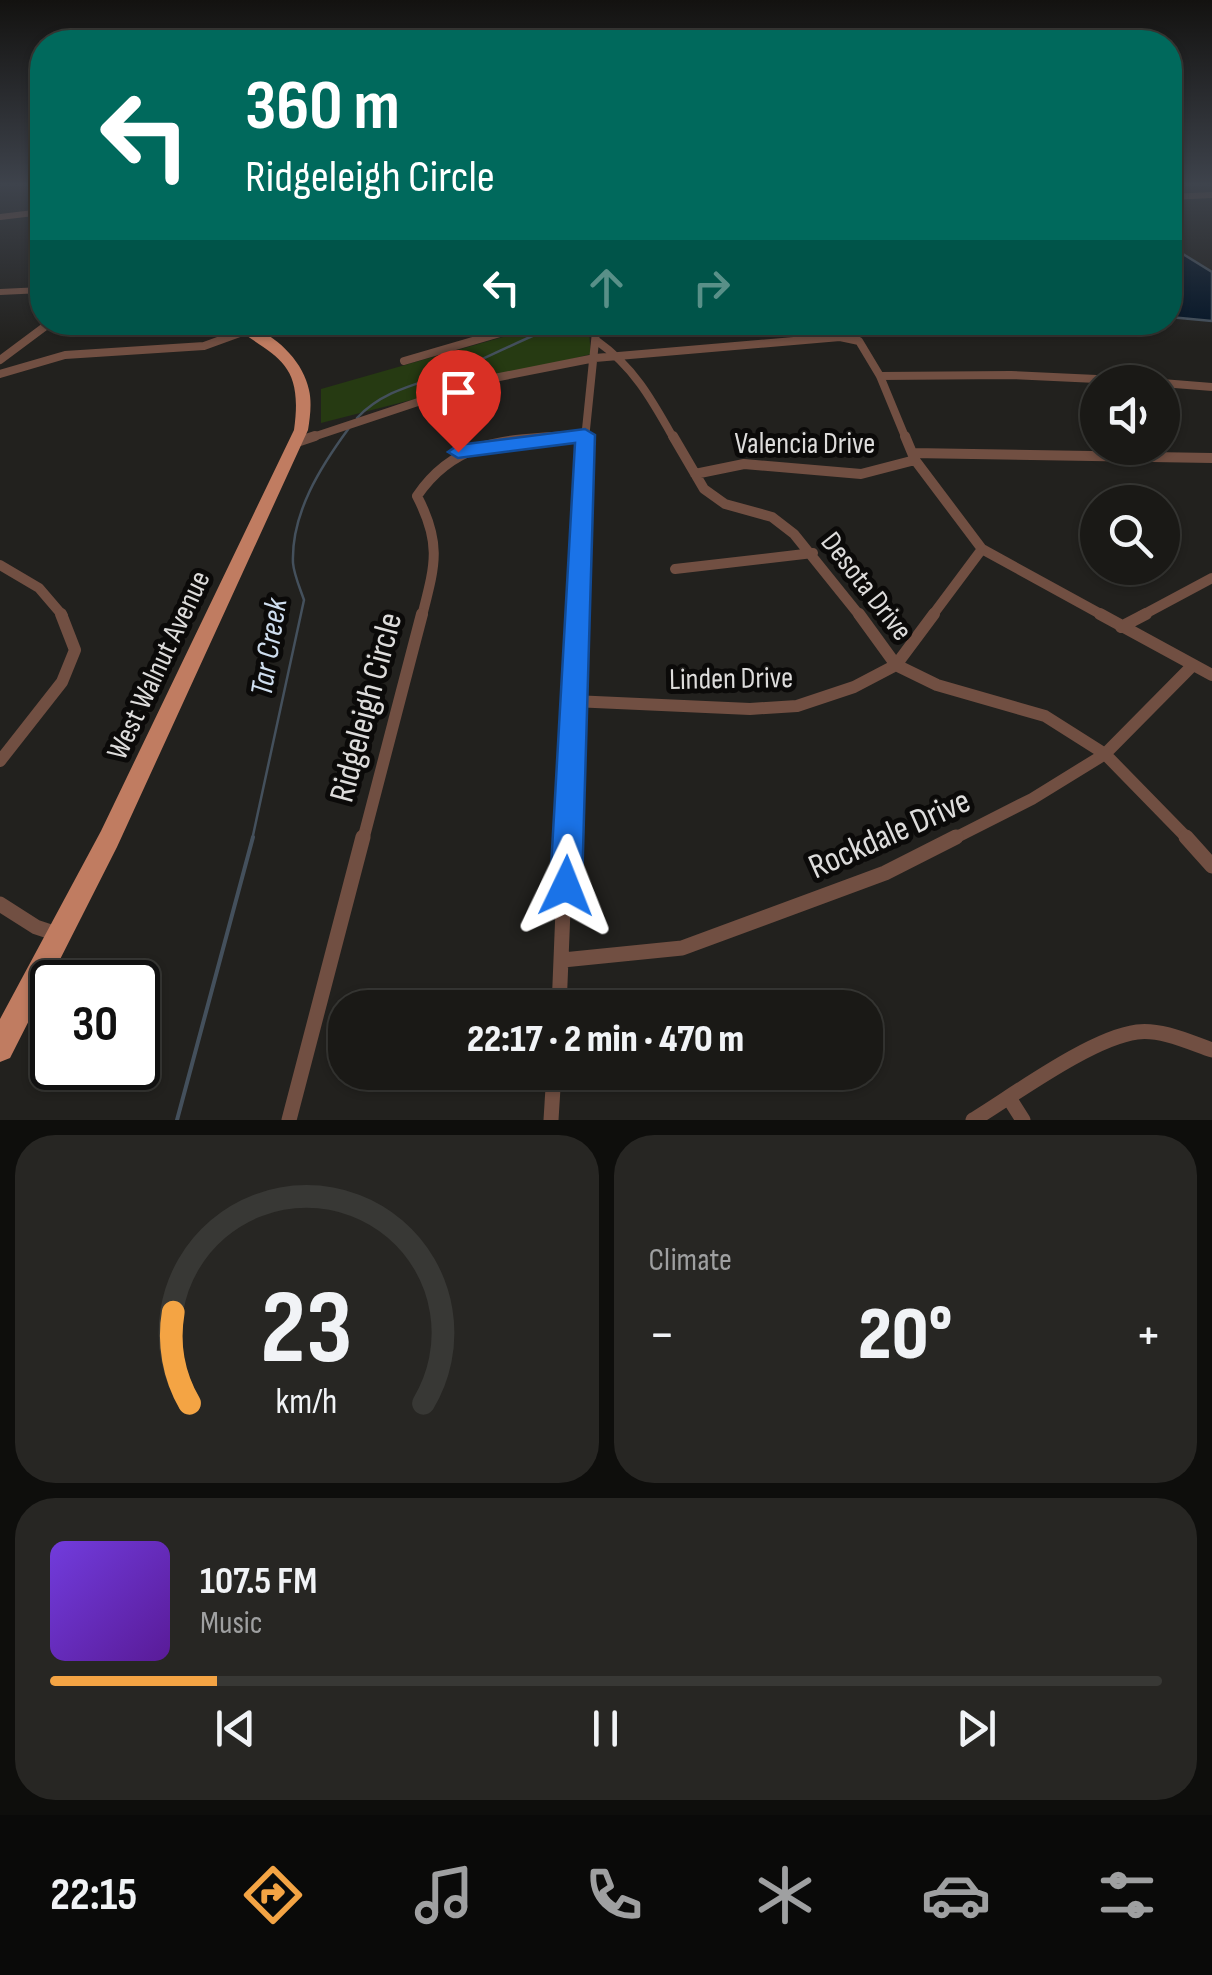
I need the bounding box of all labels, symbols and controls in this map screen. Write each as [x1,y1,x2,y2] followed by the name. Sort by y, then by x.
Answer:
[245,65,400,149] text: 360 m
[80,70,210,200] icon: left
[245,150,495,205] text: Ridgeleigh Circle
[474,260,529,315] icon: left
[579,260,634,315] icon: ahead
[684,260,739,315] icon: right
[416,350,501,453] pin
[431,365,486,420] icon: arrive
[1080,365,1180,585] map controls
[1080,365,1180,465] button: sound
[735,426,875,462] street label: Valencia Drive
[1080,485,1180,585] button: search
[813,525,920,648] street label: Desota Drive
[99,565,218,766] street label: West Walnut Avenue
[243,595,297,699] water label: Tar Creek
[321,608,412,807] street label: Ridgeleigh Circle
[669,660,793,698] street label: Linden Drive
[802,780,977,889] street label: Rockdale Drive
[514,834,618,938] position arrow
[30,960,160,1090] speed limit sign: 30
[467,1017,744,1062] text: 22:17 · 2 min · 470 m
[649,1241,732,1280] text: Climate
[261,1267,353,1392] text: 23
[858,1290,952,1381] text: 20°
[649,1302,675,1369] text: −
[1135,1302,1162,1369] text: +
[276,1381,338,1424] text: km/h
[200,1559,317,1604] text: 107.5 FM
[200,1604,263,1643] text: Music
[208,1701,263,1756] icon: previous
[578,1701,633,1756] icon: pause
[949,1701,1004,1756] icon: next
[238,1860,308,1930] icon: directions
[409,1860,479,1930] icon: music
[579,1860,649,1930] icon: phone
[750,1860,820,1930] icon: climate
[921,1860,991,1930] icon: car
[1092,1860,1162,1930] icon: filters
[50,1868,137,1923] text: 22:15

